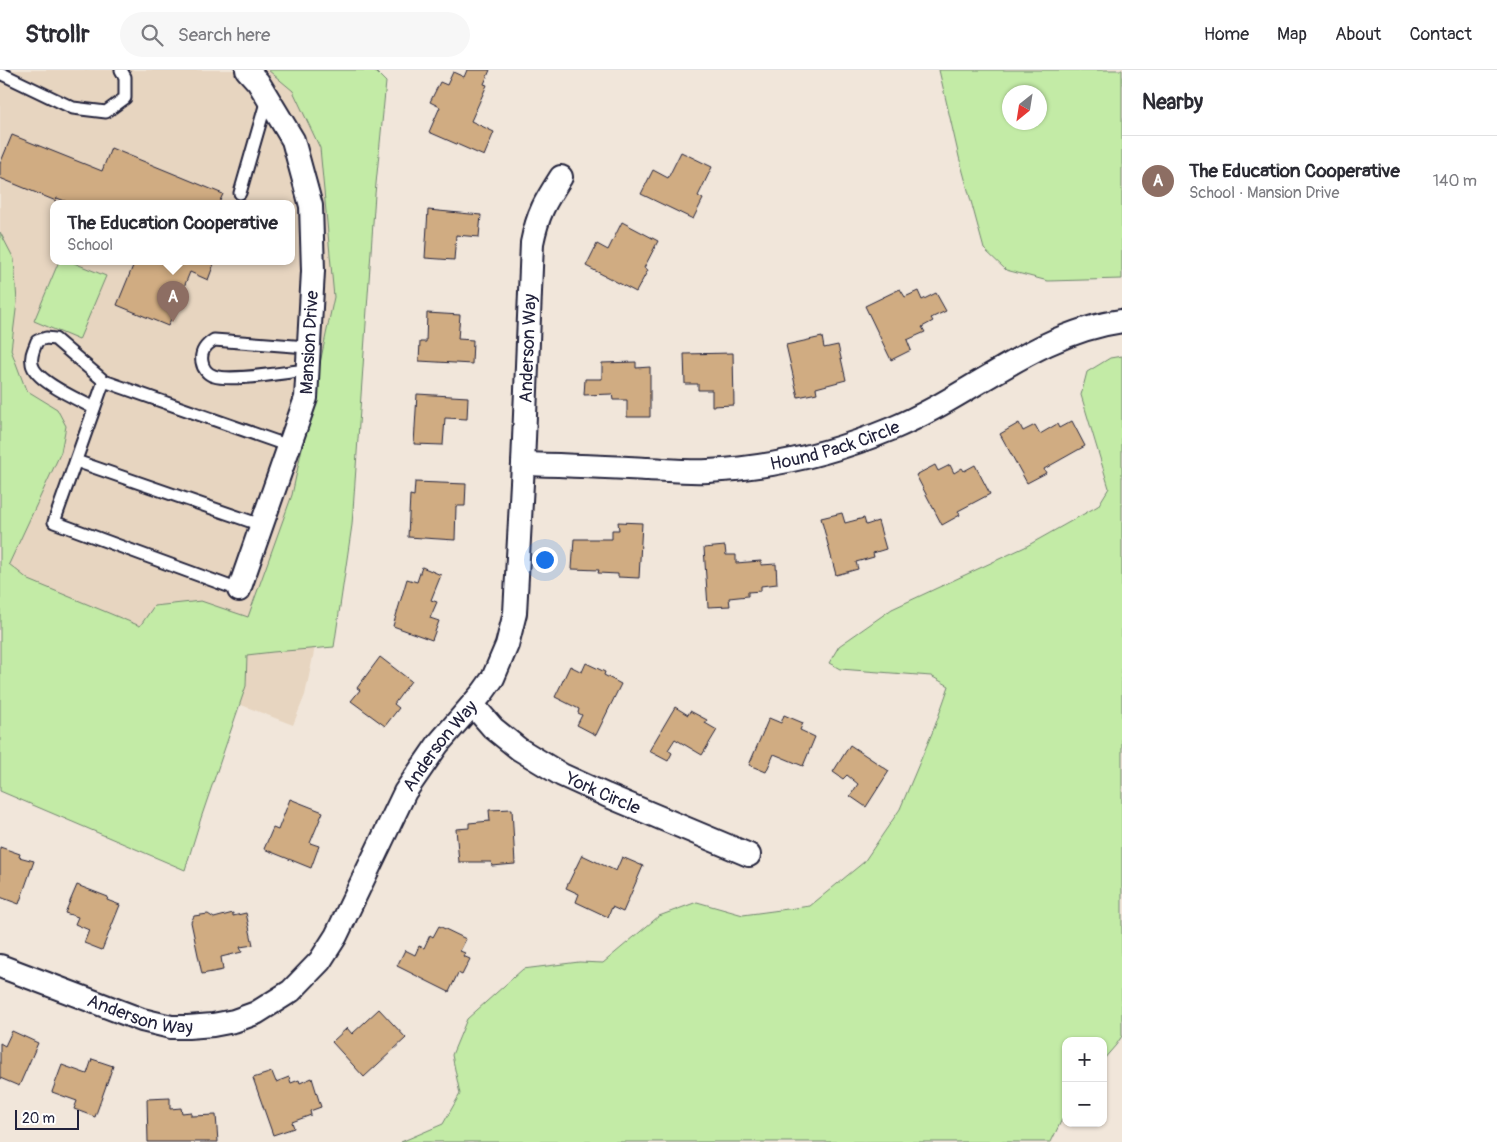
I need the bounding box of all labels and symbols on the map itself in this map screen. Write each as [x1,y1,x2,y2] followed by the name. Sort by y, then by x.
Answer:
[1002,85,1047,130] north arrow
[157,281,189,322] pin: A
[295,290,324,395] street label: Mansion Drive
[514,293,542,404] street label: Anderson Way
[768,416,903,476] street label: Hound Pack Circle
[532,547,558,573] your location
[398,695,483,796] street label: Anderson Way
[561,767,644,820] street label: York Circle
[84,989,194,1040] street label: Anderson Way
[15,1107,79,1130] scale bar

